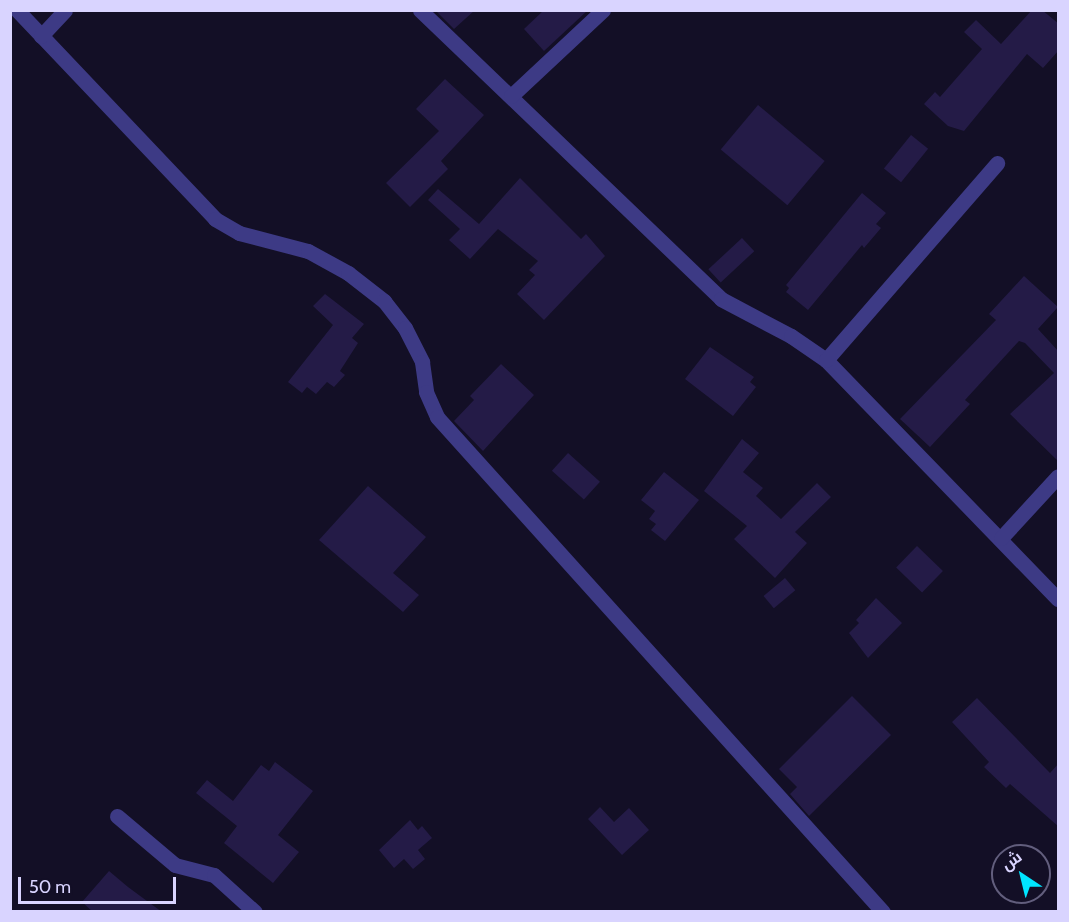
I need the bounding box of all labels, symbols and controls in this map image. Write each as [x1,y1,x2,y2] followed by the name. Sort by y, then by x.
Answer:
[991,844,1051,904] north arrow
[998,847,1025,874] text: ش
[21,865,178,903] scale bar
[29,876,71,898] text: 50 m

